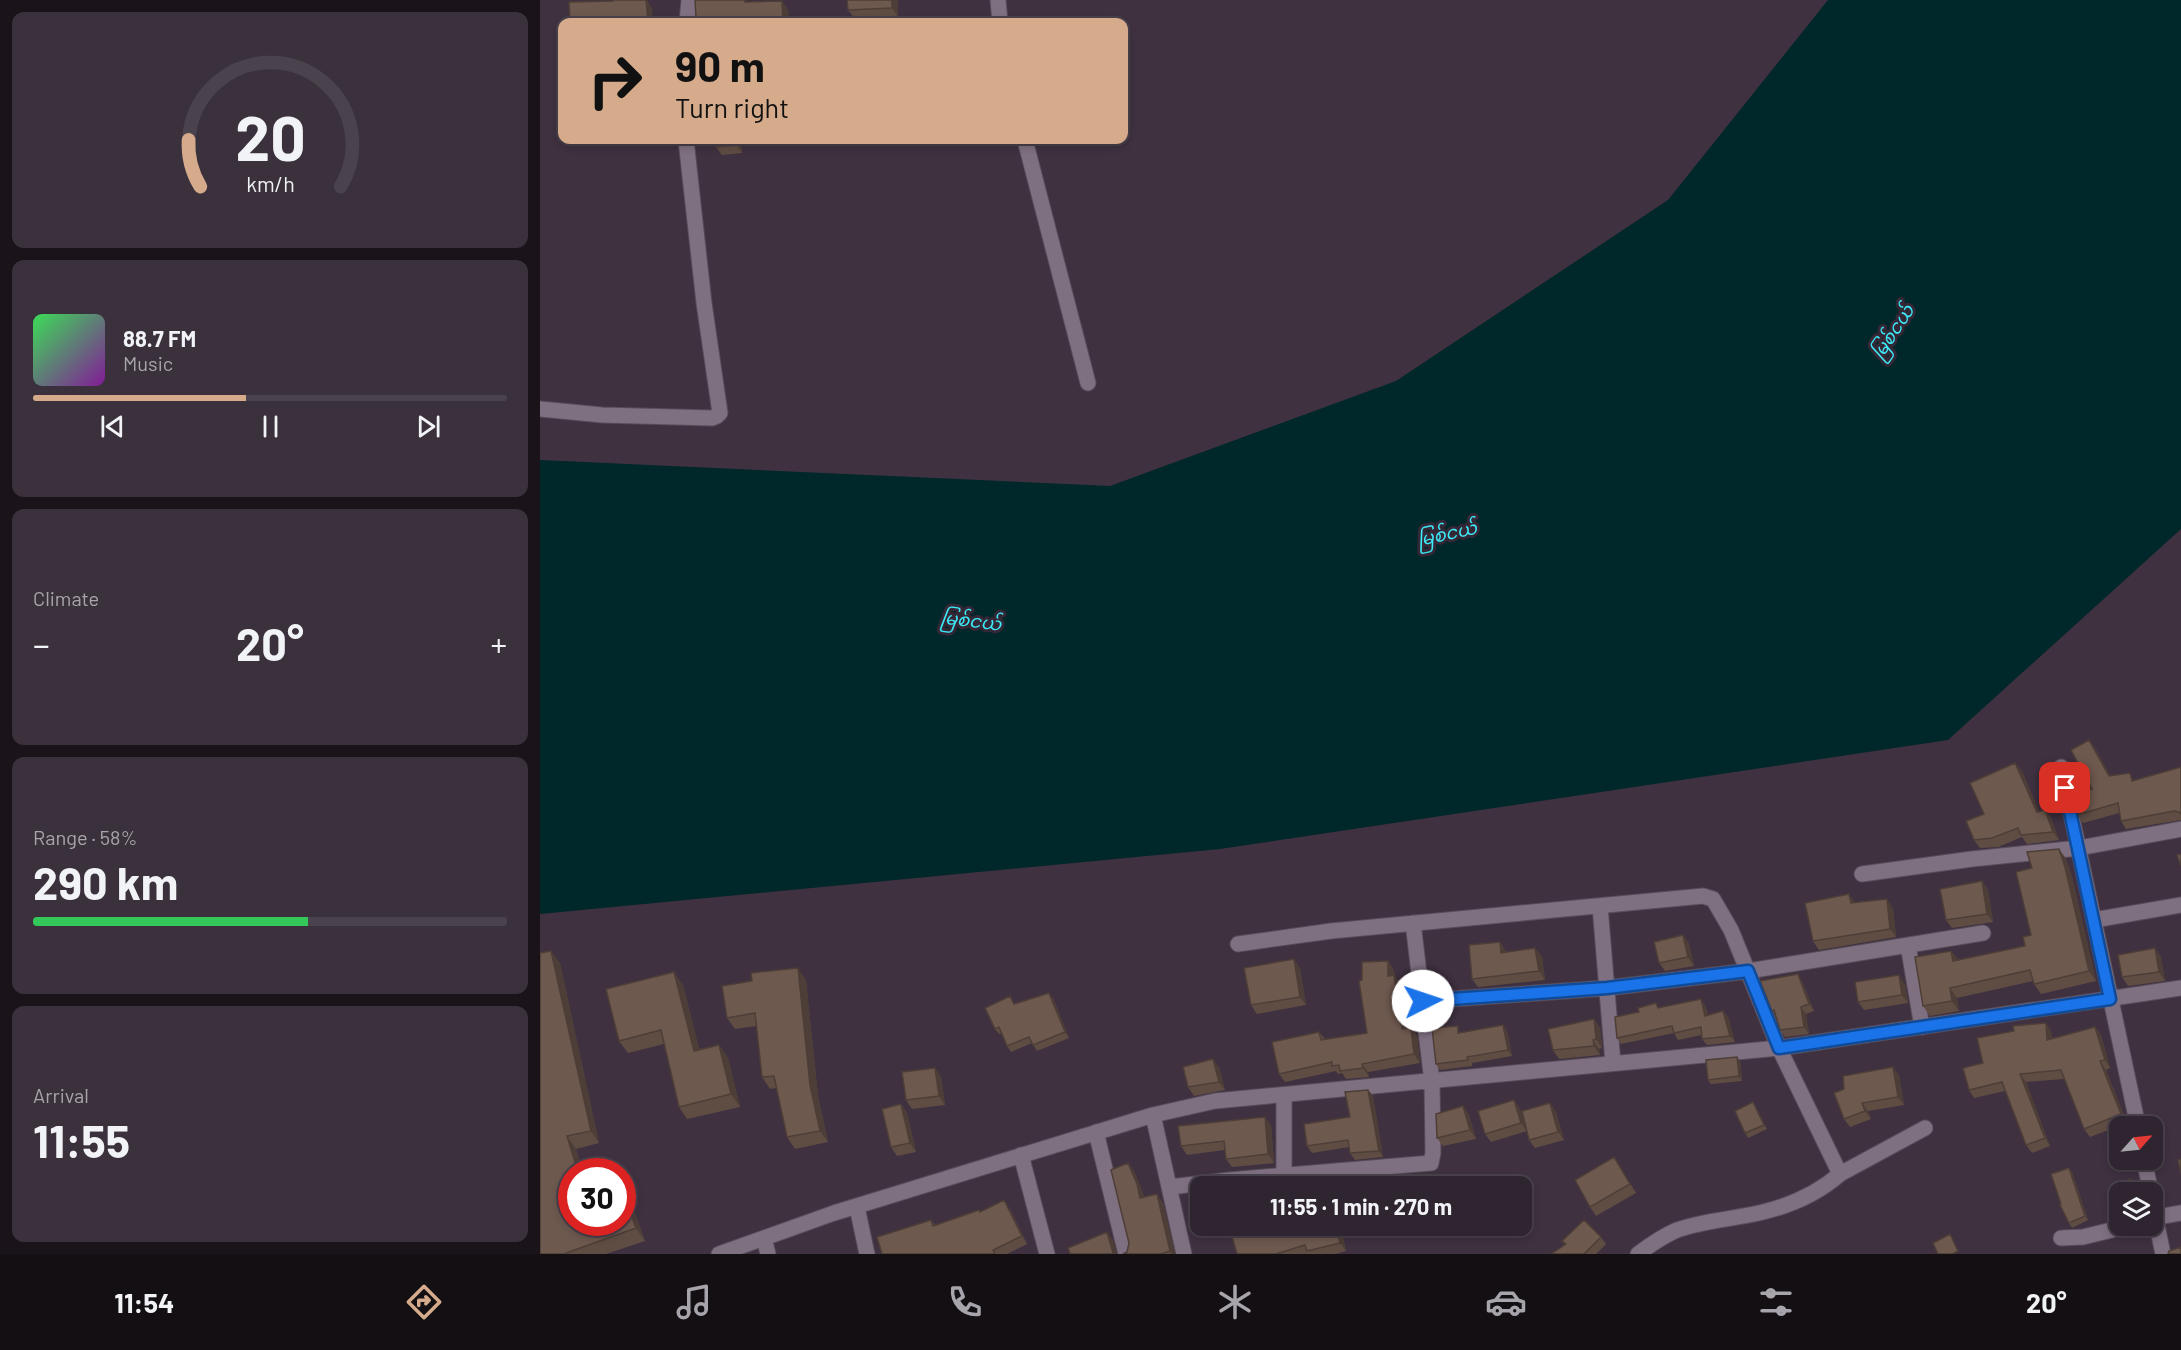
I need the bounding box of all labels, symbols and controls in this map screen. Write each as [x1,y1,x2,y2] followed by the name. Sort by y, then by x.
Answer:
[675,40,765,90] text: 90 m
[576,42,654,120] icon: right
[675,91,789,123] text: Turn right
[235,99,305,173] text: 20
[246,172,294,197] text: km/h
[1865,298,1923,365] water label: မြစ်ငယ်
[123,325,196,351] text: 88.7 FM
[123,351,173,375] text: Music
[96,410,129,443] icon: previous
[254,410,287,443] icon: pause
[412,410,445,443] icon: next
[1415,515,1481,555] water label: မြစ်ငယ်
[33,586,99,610] text: Climate
[939,604,1004,640] water label: မြစ်ငယ်
[236,616,304,670] text: 20°
[33,624,50,664] text: −
[491,624,507,664] text: +
[2039,762,2090,813] pin
[2048,771,2081,804] icon: arrive
[33,825,137,849] text: Range · 58%
[33,855,178,909] text: 290 km
[1391,969,1455,1033] position arrow
[33,1083,89,1107] text: Arrival
[33,1113,130,1167] text: 11:55
[2109,1116,2163,1170] north arrow
[2109,1116,2163,1236] map controls
[558,1158,636,1236] speed limit sign: 30
[2109,1182,2163,1236] button: layers
[1270,1193,1452,1219] text: 11:55 · 1 min · 270 m
[403,1281,445,1323] icon: directions
[673,1281,715,1323] icon: music
[944,1281,986,1323] icon: phone
[1214,1281,1256,1323] icon: climate
[1485,1281,1527,1323] icon: car
[1755,1281,1797,1323] icon: filters
[114,1286,174,1318] text: 11:54
[2026,1286,2067,1318] text: 20°

